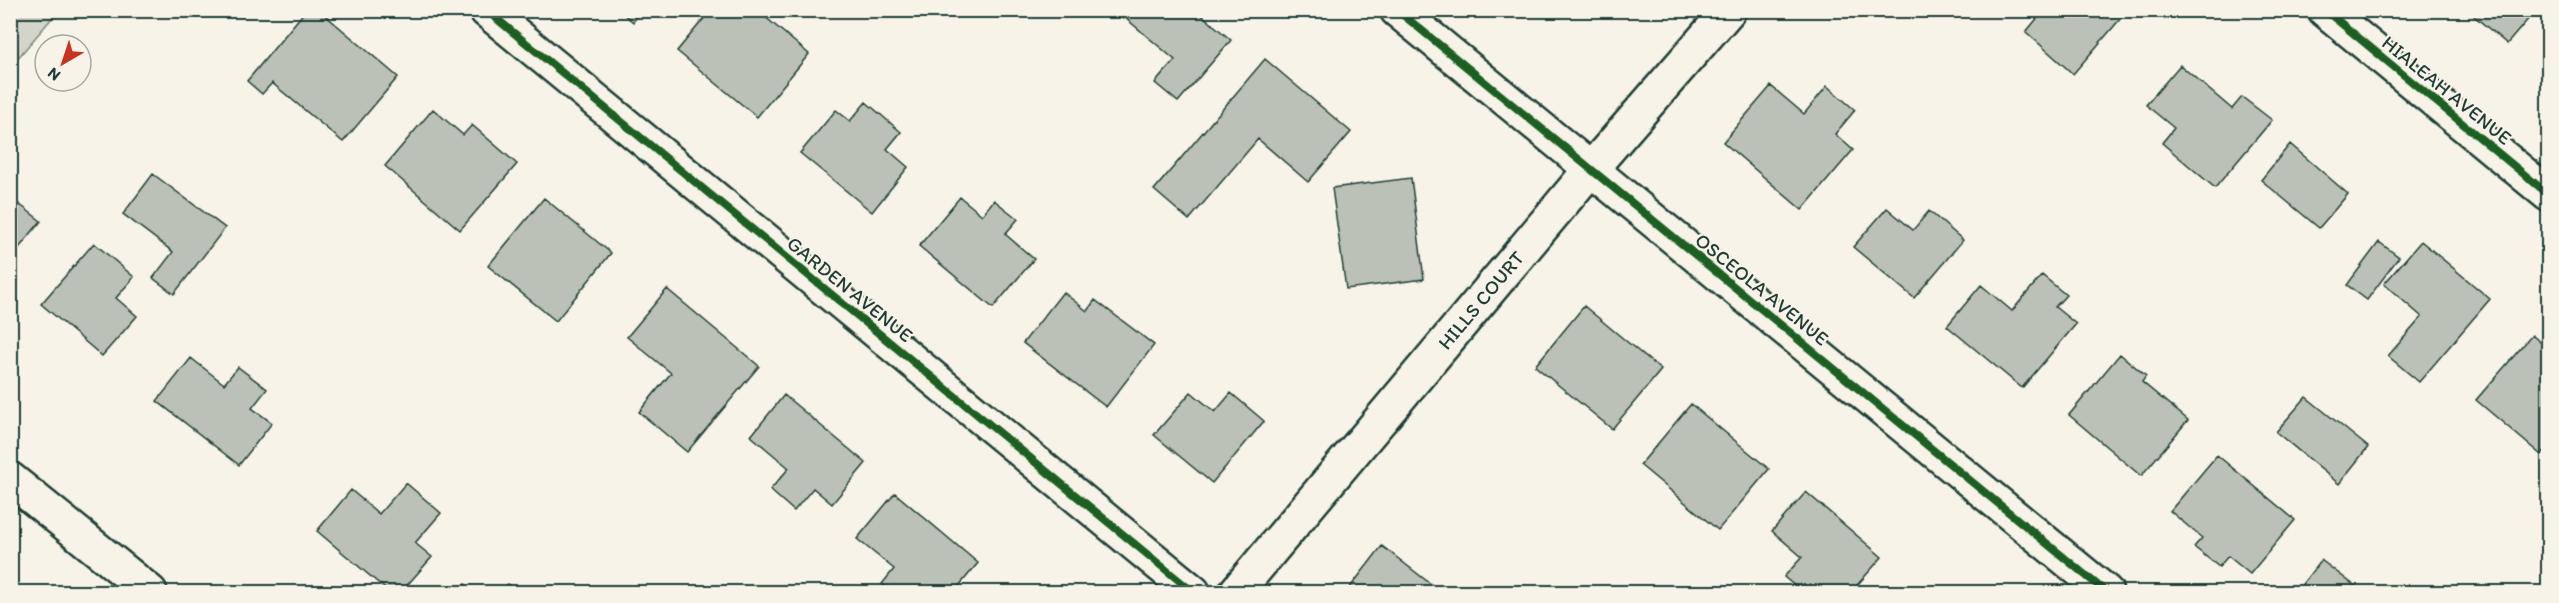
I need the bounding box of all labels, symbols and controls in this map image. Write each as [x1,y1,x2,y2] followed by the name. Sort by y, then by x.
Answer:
[2377,30,2517,150] street label: HIALEAH AVENUE
[33,33,93,93] north arrow
[44,63,64,85] text: N
[1690,228,1834,350] street label: OSCEOLA AVENUE
[782,231,918,347] street label: GARDEN AVENUE
[1433,246,1529,354] street label: HILLS COURT

